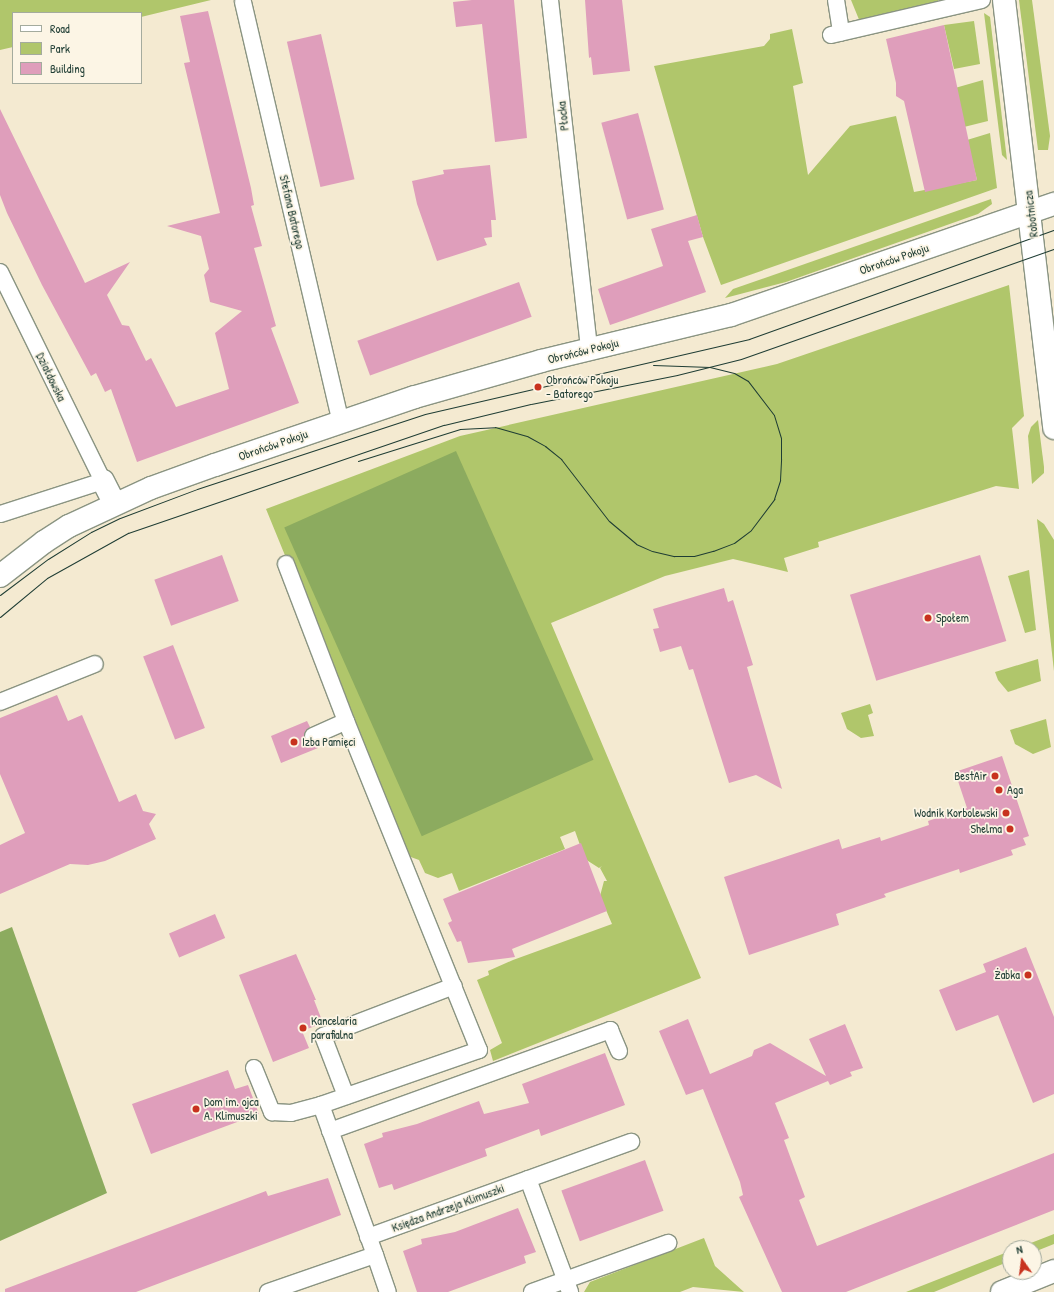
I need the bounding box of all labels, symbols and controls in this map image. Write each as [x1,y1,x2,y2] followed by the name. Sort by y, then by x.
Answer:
[12,12,142,84] legend
[50,20,70,37] text: Road
[50,40,70,57] text: Park
[50,60,85,77] text: Building
[554,101,572,131] street label: Płocka
[276,174,308,250] street label: Stefana Batorego
[1021,190,1041,238] street label: Robotnicza
[857,240,931,278] street label: Obrońców Pokoju
[546,335,620,367] street label: Obrońców Pokoju
[33,350,69,404] street label: Działdowska
[546,373,618,401] place label: Obrońców Pokoju - Batorego
[533,382,543,392] marker: Obrońców Pokoju - Batorego
[236,426,310,464] street label: Obrońców Pokoju
[936,611,969,625] place label: Społem
[923,613,933,623] marker: Społem
[302,735,356,749] place label: Izba Pamięci
[289,737,299,747] marker: Izba Pamięci
[954,769,987,783] place label: BestAir
[990,771,1000,781] marker: BestAir
[1007,783,1023,797] place label: Aga
[994,785,1004,795] marker: Aga
[914,806,998,820] place label: Wodnik Korbolewski
[1001,808,1011,818] marker: Wodnik Korbolewski
[971,822,1002,836] place label: Shelma
[1005,824,1015,834] marker: Shelma
[995,968,1020,982] place label: Żabka
[1023,970,1033,980] marker: Żabka
[311,1014,357,1042] place label: Kancelaria parafialna
[298,1023,308,1033] marker: Kancelaria parafialna
[204,1095,259,1123] place label: Dom im. ojca A. Klimuszki
[191,1104,201,1114] marker: Dom im. ojca A. Klimuszki
[390,1181,506,1235] street label: Księdza Andrzeja Klimuszki
[1002,1240,1042,1280] north arrow
[1015,1242,1024,1257] text: N

